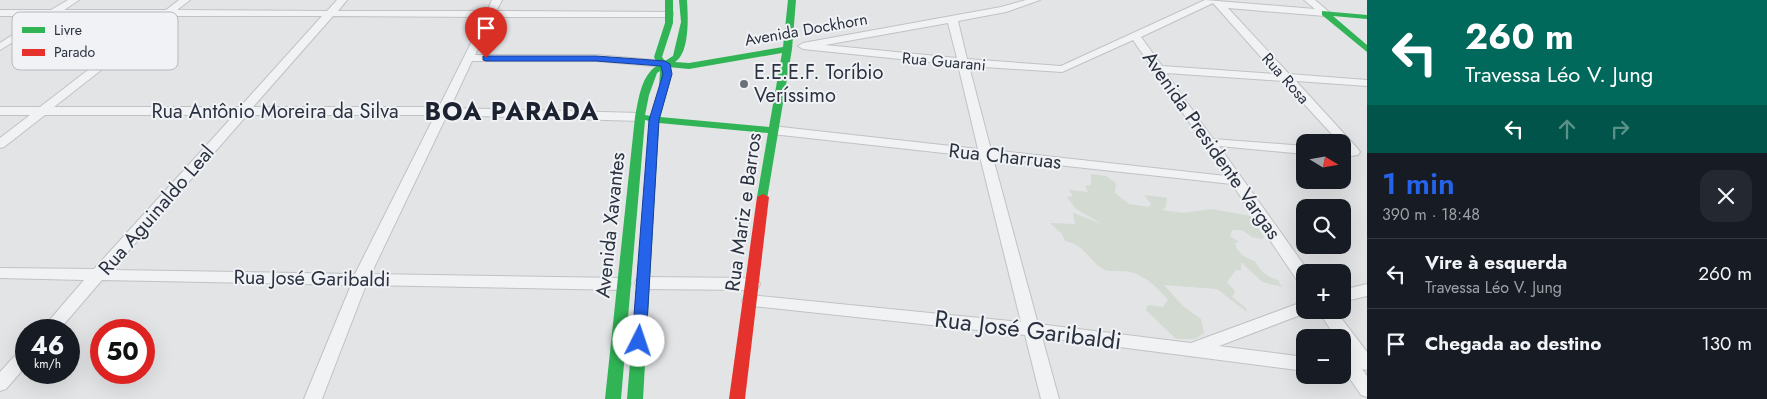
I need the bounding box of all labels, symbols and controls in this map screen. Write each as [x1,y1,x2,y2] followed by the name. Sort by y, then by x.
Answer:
[465,7,507,58] pin
[743,7,869,52] street label: Avenida Dockhorn
[12,12,178,70] legend
[1465,12,1574,62] text: 260 m
[472,14,500,42] icon: arrive
[54,20,82,40] text: Livre
[1382,20,1447,85] icon: left
[54,42,96,62] text: Parado
[1135,45,1288,245] street label: Avenida Presidente Vargas
[901,46,987,77] street label: Rua Guarani
[1256,48,1315,109] street label: Rua Rosa
[754,58,883,110] place label: E.E.E.F. Toríbio Veríssimo
[1465,58,1653,90] text: Travessa Léo V. Jung
[738,78,750,90] marker: E.E.E.F. Toríbio Veríssimo
[425,93,599,129] district label: BOA PARADA
[151,97,399,126] street label: Rua Antônio Moreira da Silva
[1500,115,1528,143] icon: left
[1553,115,1581,143] icon: ahead
[1606,115,1634,143] icon: right
[718,131,769,293] street label: Rua Mariz e Barros
[1296,134,1351,189] north arrow
[1296,134,1351,384] map controls
[947,136,1063,177] street label: Rua Charruas
[92,139,221,282] street label: Rua Aguinaldo Leal
[588,151,633,299] street label: Avenida Xavantes
[1382,162,1455,205] text: 1 min
[1700,170,1752,222] button: close
[1296,199,1351,254] button: search
[1382,203,1480,226] text: 390 m · 18:48
[1425,249,1567,276] text: Vire à esquerda
[1382,260,1410,288] icon: left
[1698,260,1752,287] text: 260 m
[233,263,391,294] street label: Rua José Garibaldi
[1296,264,1351,319] button: +
[1425,276,1562,299] text: Travessa Léo V. Jung
[933,301,1124,358] street label: Rua José Garibaldi
[612,314,664,366] position arrow
[90,319,155,384] speed limit sign: 50
[30,327,65,363] text: 46
[1296,329,1351,384] button: −
[1382,330,1410,358] icon: arrive
[1425,330,1601,357] text: Chegada ao destino
[1701,330,1752,357] text: 130 m
[34,355,61,373] text: km/h

